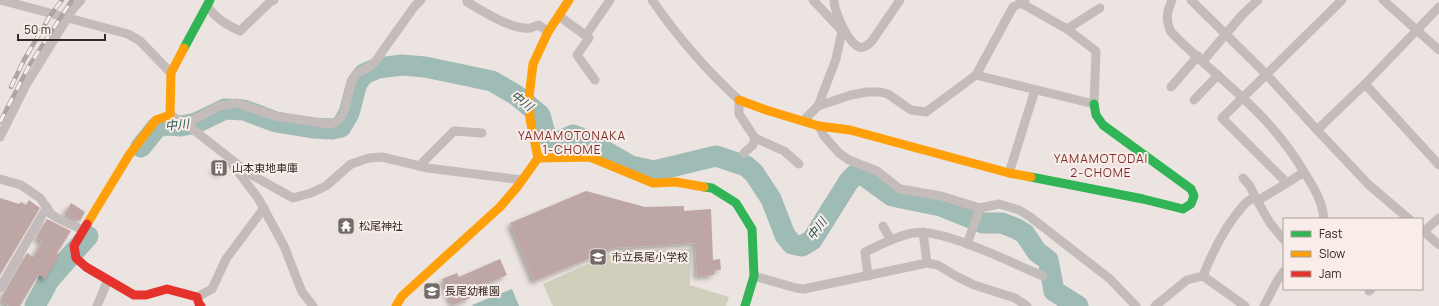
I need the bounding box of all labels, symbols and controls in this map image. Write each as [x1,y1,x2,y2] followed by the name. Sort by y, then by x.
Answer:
[18,16,105,42] scale bar
[24,21,51,38] text: 50 m
[508,87,539,116] water label: 中川
[164,115,192,134] water label: 中川
[518,127,626,158] district label: YAMAMOTONAKA 1-CHOME
[1054,150,1148,181] district label: YAMAMOTODAI 2-CHOME
[209,158,229,178] building icon: 山本東地車庫
[232,160,298,175] place label: 山本東地車庫
[803,212,832,243] water label: 中川
[336,216,356,236] temple icon: 松尾神社
[359,218,403,233] place label: 松尾神社
[1283,218,1423,290] legend
[1319,225,1343,242] text: Fast
[1319,245,1345,262] text: Slow
[588,247,608,267] school or university icon: 市立長尾小学校
[611,249,688,264] place label: 市立長尾小学校
[1319,265,1341,282] text: Jam
[422,281,442,301] school or university icon: 長尾幼稚園
[445,283,500,298] place label: 長尾幼稚園

